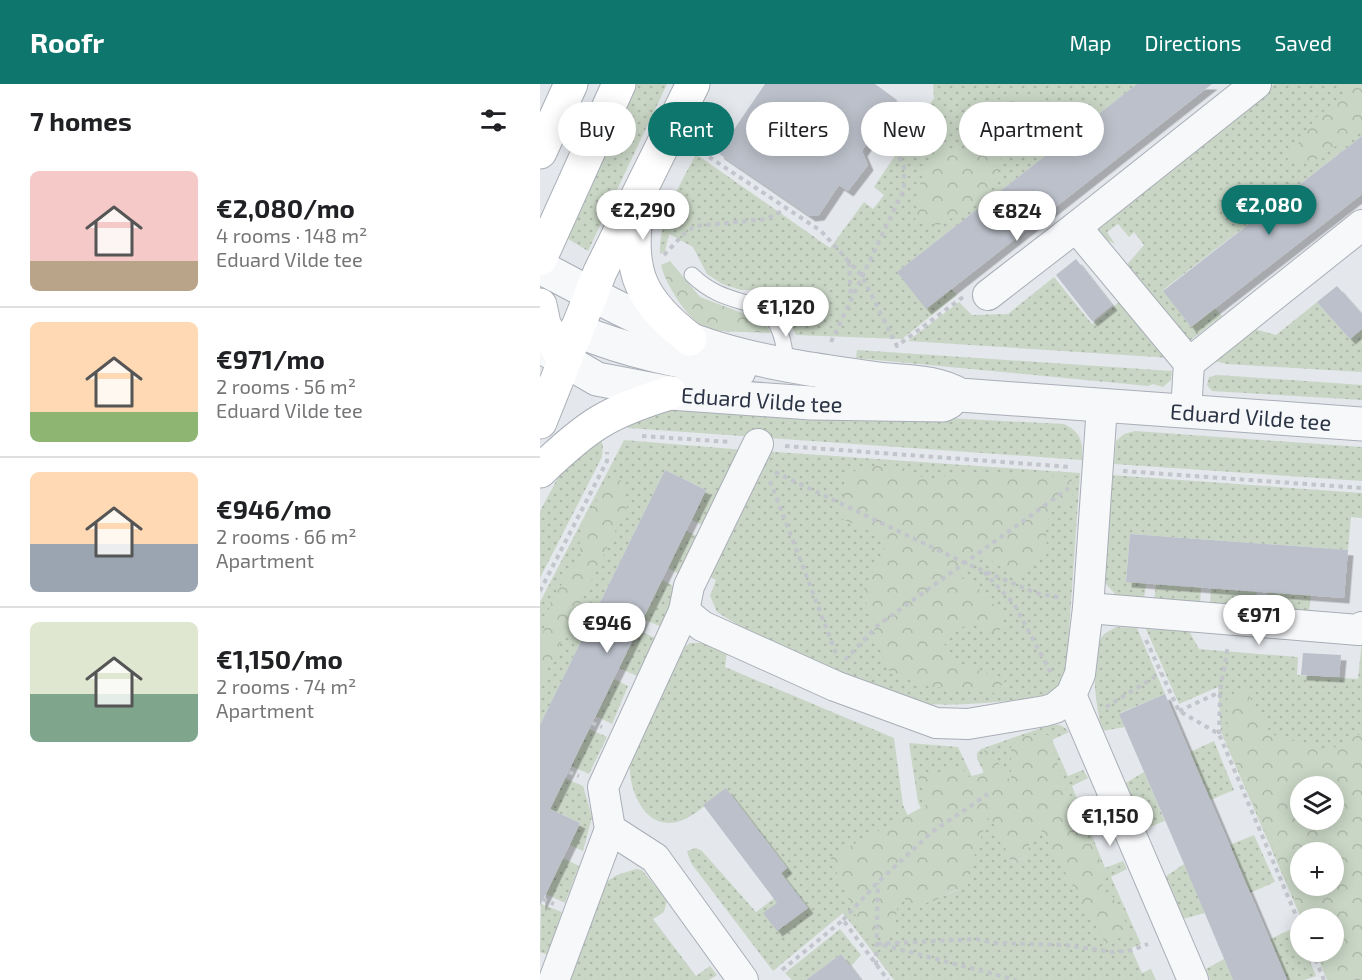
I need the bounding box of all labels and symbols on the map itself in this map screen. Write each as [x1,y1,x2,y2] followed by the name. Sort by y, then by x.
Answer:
[1220,185,1318,236] pin: €2,080
[594,190,692,241] pin: €2,290
[981,191,1053,242] pin: €824
[737,287,835,338] pin: €1,120
[680,381,843,416] street label: Eduard Vilde tee
[1169,397,1332,435] street label: Eduard Vilde tee
[1223,595,1295,646] pin: €971
[571,603,643,654] pin: €946
[1061,796,1159,847] pin: €1,150

